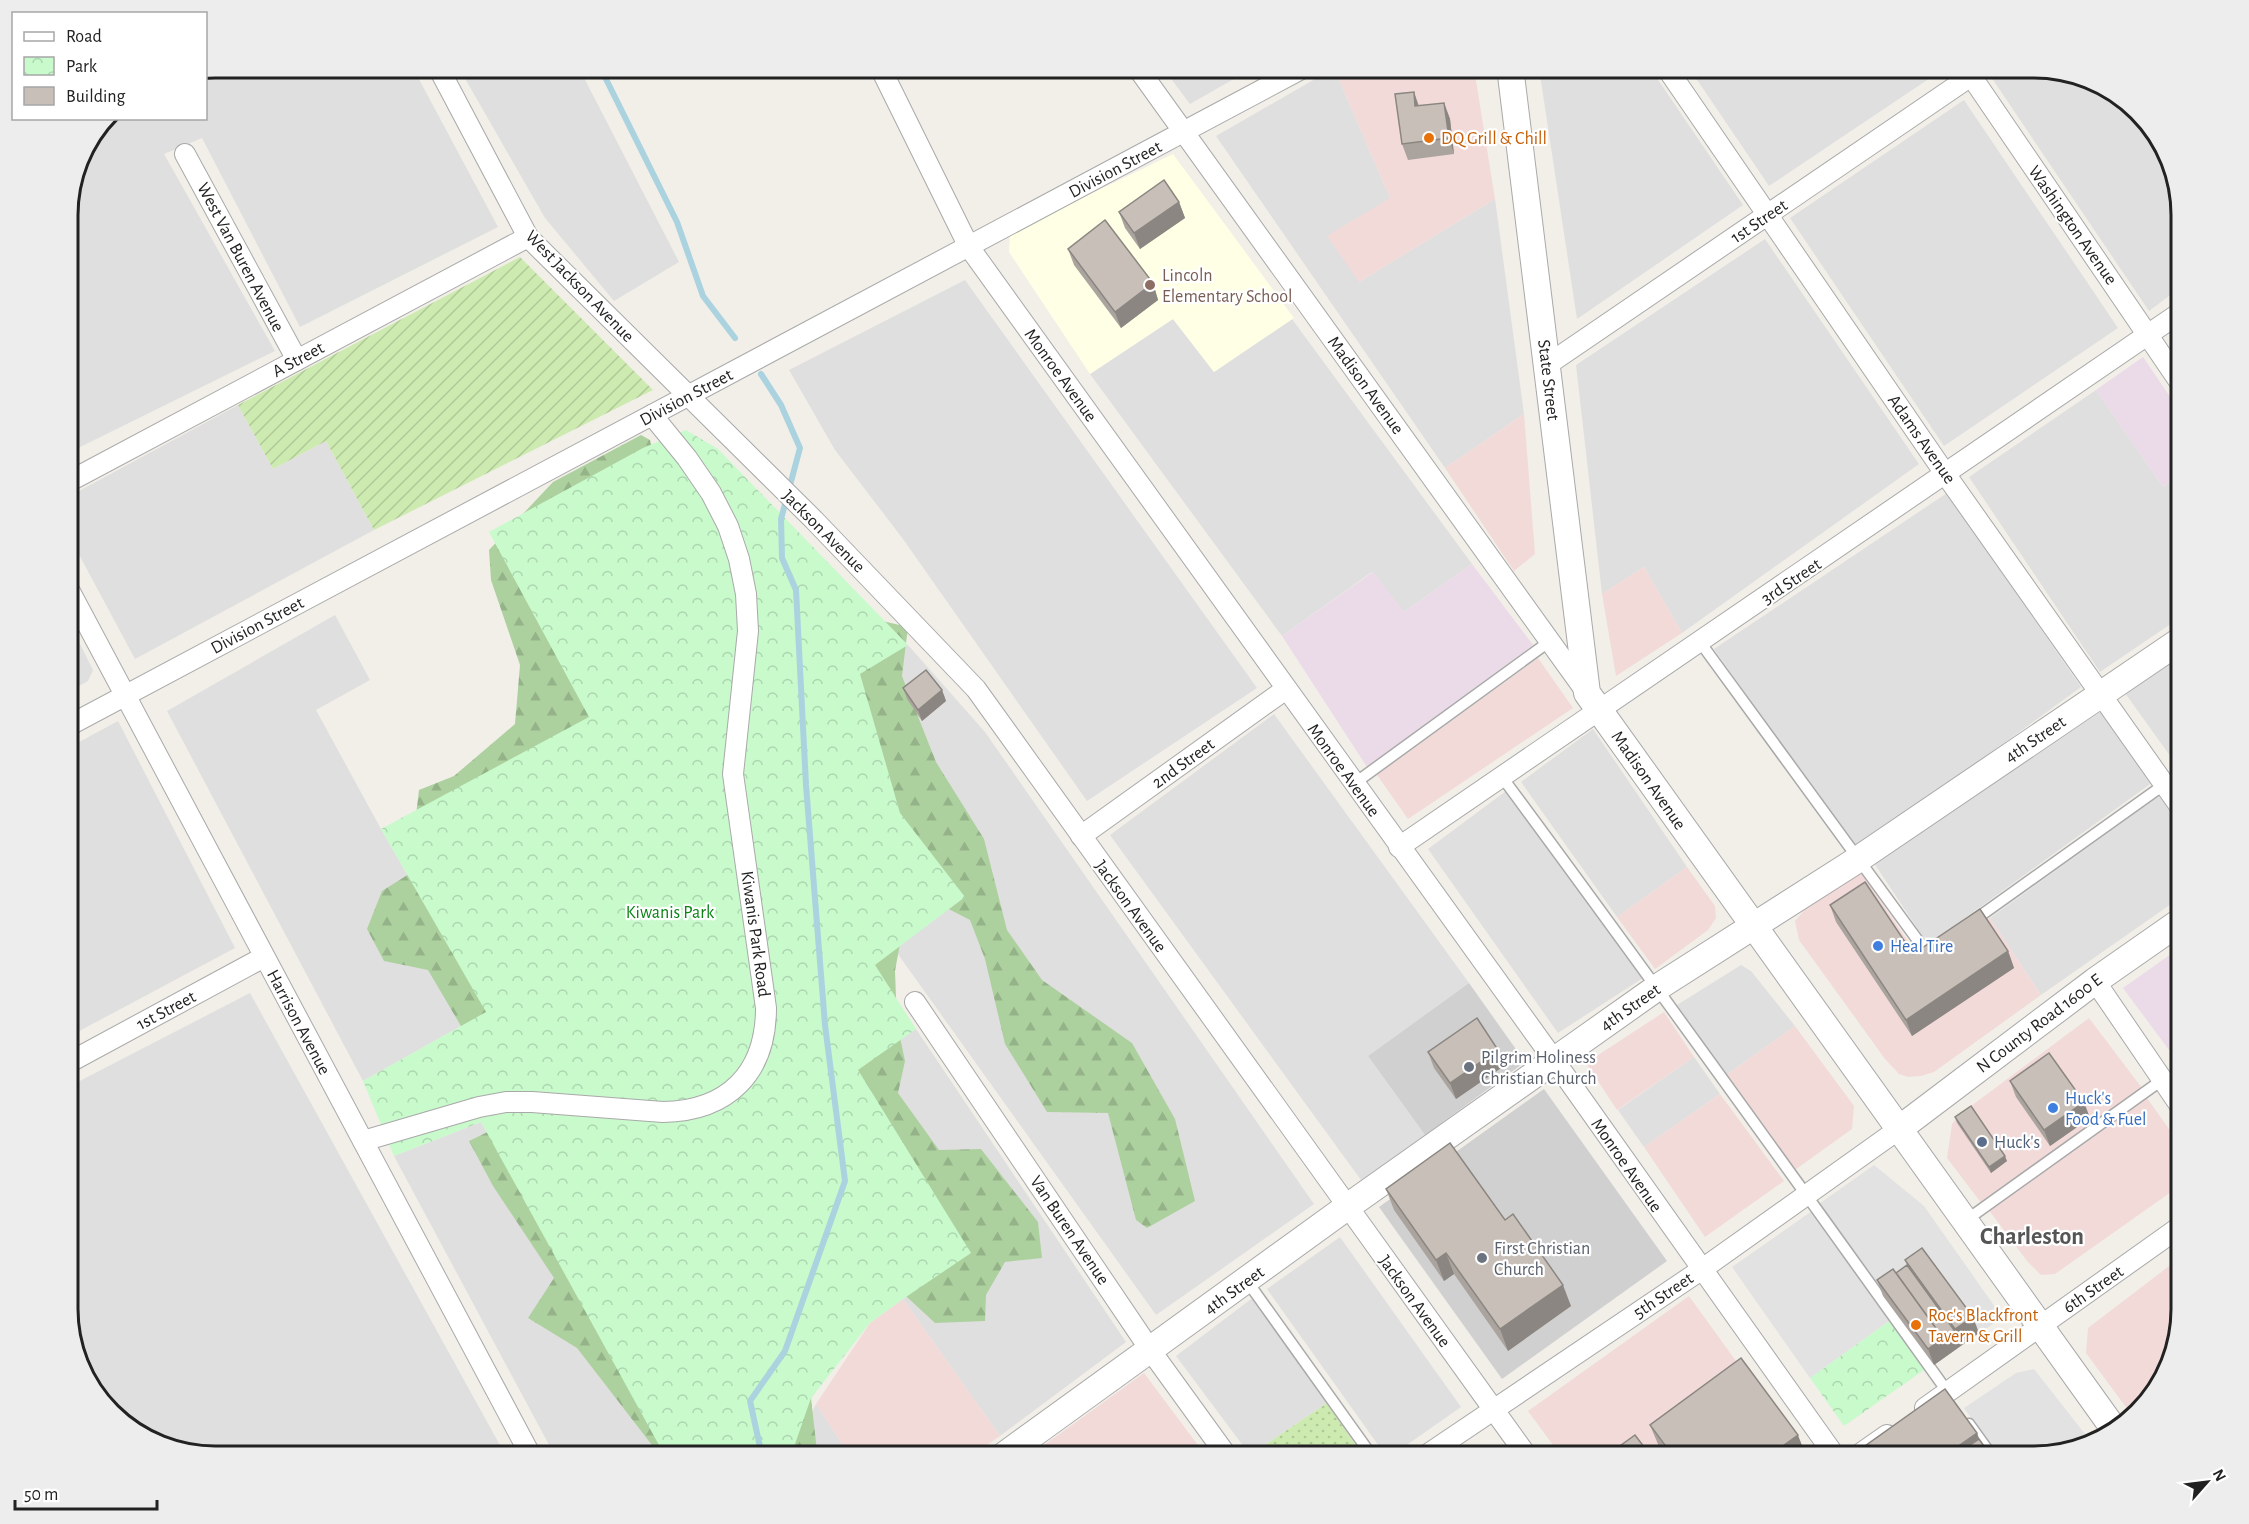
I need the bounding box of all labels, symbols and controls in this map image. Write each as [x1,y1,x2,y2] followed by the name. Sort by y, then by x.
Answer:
[12,12,207,120] legend
[66,28,102,46] text: Road
[66,58,98,76] text: Park
[66,88,126,106] text: Building
[1441,130,1547,148] place label: DQ Grill & Chill
[1422,131,1436,145] marker: DQ Grill & Chill
[1066,138,1165,202] street label: Division Street
[2024,163,2120,288] street label: Washington Avenue
[193,180,287,335] street label: West Van Buren Avenue
[1728,196,1791,247] street label: 1st Street
[522,227,637,346] street label: West Jackson Avenue
[1162,267,1293,306] place label: Lincoln Elementary School
[1143,278,1157,292] marker: Lincoln Elementary School
[1021,326,1100,425] street label: Monroe Avenue
[1324,333,1407,438] street label: Madison Avenue
[1534,338,1562,422] street label: State Street
[270,339,328,381] street label: A Street
[637,366,736,430] street label: Division Street
[1884,392,1958,487] street label: Adams Avenue
[778,487,868,577] street label: Jackson Avenue
[1758,555,1825,608] street label: 3rd Street
[208,594,307,658] street label: Division Street
[2002,713,2069,767] street label: 4th Street
[1304,721,1383,820] street label: Monroe Avenue
[1608,728,1689,833] street label: Madison Avenue
[1149,735,1218,792] street label: 2nd Street
[1091,857,1169,956] street label: Jackson Avenue
[737,870,773,998] street label: Kiwanis Park Road
[626,904,715,922] park label: Kiwanis Park
[1890,938,1953,956] place label: Heal Tire
[1871,939,1885,953] marker: Heal Tire
[263,967,333,1078] street label: Harrison Avenue
[1974,971,2106,1077] street label: N County Road 1600 E
[1597,980,1664,1035] street label: 4th Street
[134,988,199,1034] street label: 1st Street
[1481,1049,1597,1088] place label: Pilgrim Holiness Christian Church
[1462,1060,1476,1074] marker: Pilgrim Holiness Christian Church
[2065,1090,2146,1129] place label: Huck's Food & Fuel
[2046,1101,2060,1115] marker: Huck's Food & Fuel
[1587,1115,1665,1216] street label: Monroe Avenue
[1994,1134,2040,1152] place label: Huck's
[1975,1135,1989,1149] marker: Huck's
[1026,1173,1112,1288] street label: Van Buren Avenue
[1980,1225,2084,1249] district label: Charleston
[1494,1240,1590,1279] place label: First Christian Church
[1475,1251,1489,1265] marker: First Christian Church
[1375,1252,1453,1351] street label: Jackson Avenue
[1201,1263,1268,1318] street label: 4th Street
[2060,1263,2127,1317] street label: 6th Street
[1630,1269,1697,1322] street label: 5th Street
[1928,1307,2038,1346] place label: Roc's Blackfront Tavern & Grill
[1909,1318,1923,1332] marker: Roc's Blackfront Tavern & Grill
[2177,1452,2237,1512] north arrow
[2210,1467,2229,1484] text: N
[15,1473,158,1511] scale bar
[24,1486,58,1504] text: 50 m

